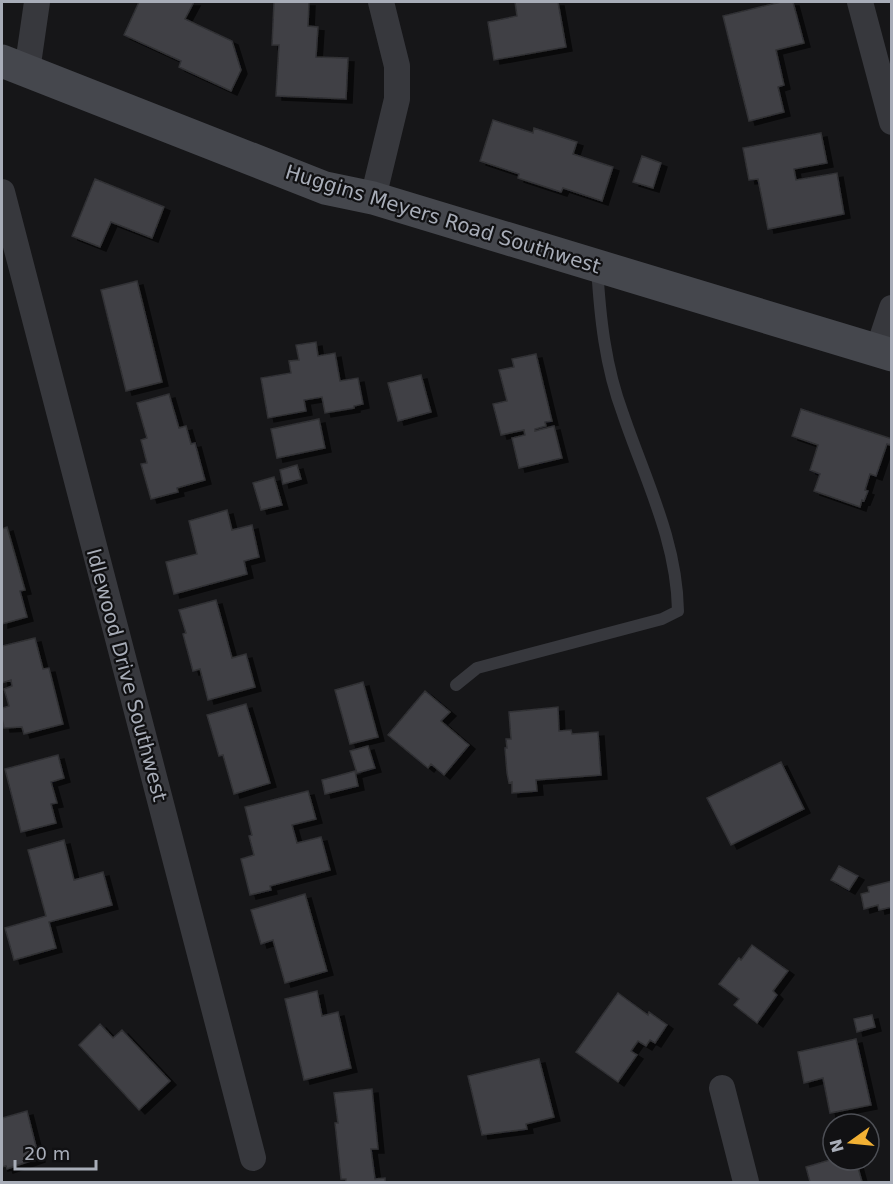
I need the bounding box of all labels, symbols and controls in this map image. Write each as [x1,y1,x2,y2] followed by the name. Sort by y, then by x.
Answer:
[282,160,604,279] street label: Huggins Meyers Road Southwest
[82,546,172,804] street label: Idlewood Drive Southwest
[821,1112,881,1172] north arrow
[15,1133,96,1171] scale bar
[826,1137,848,1155] text: N
[24,1143,70,1164] text: 20 m

